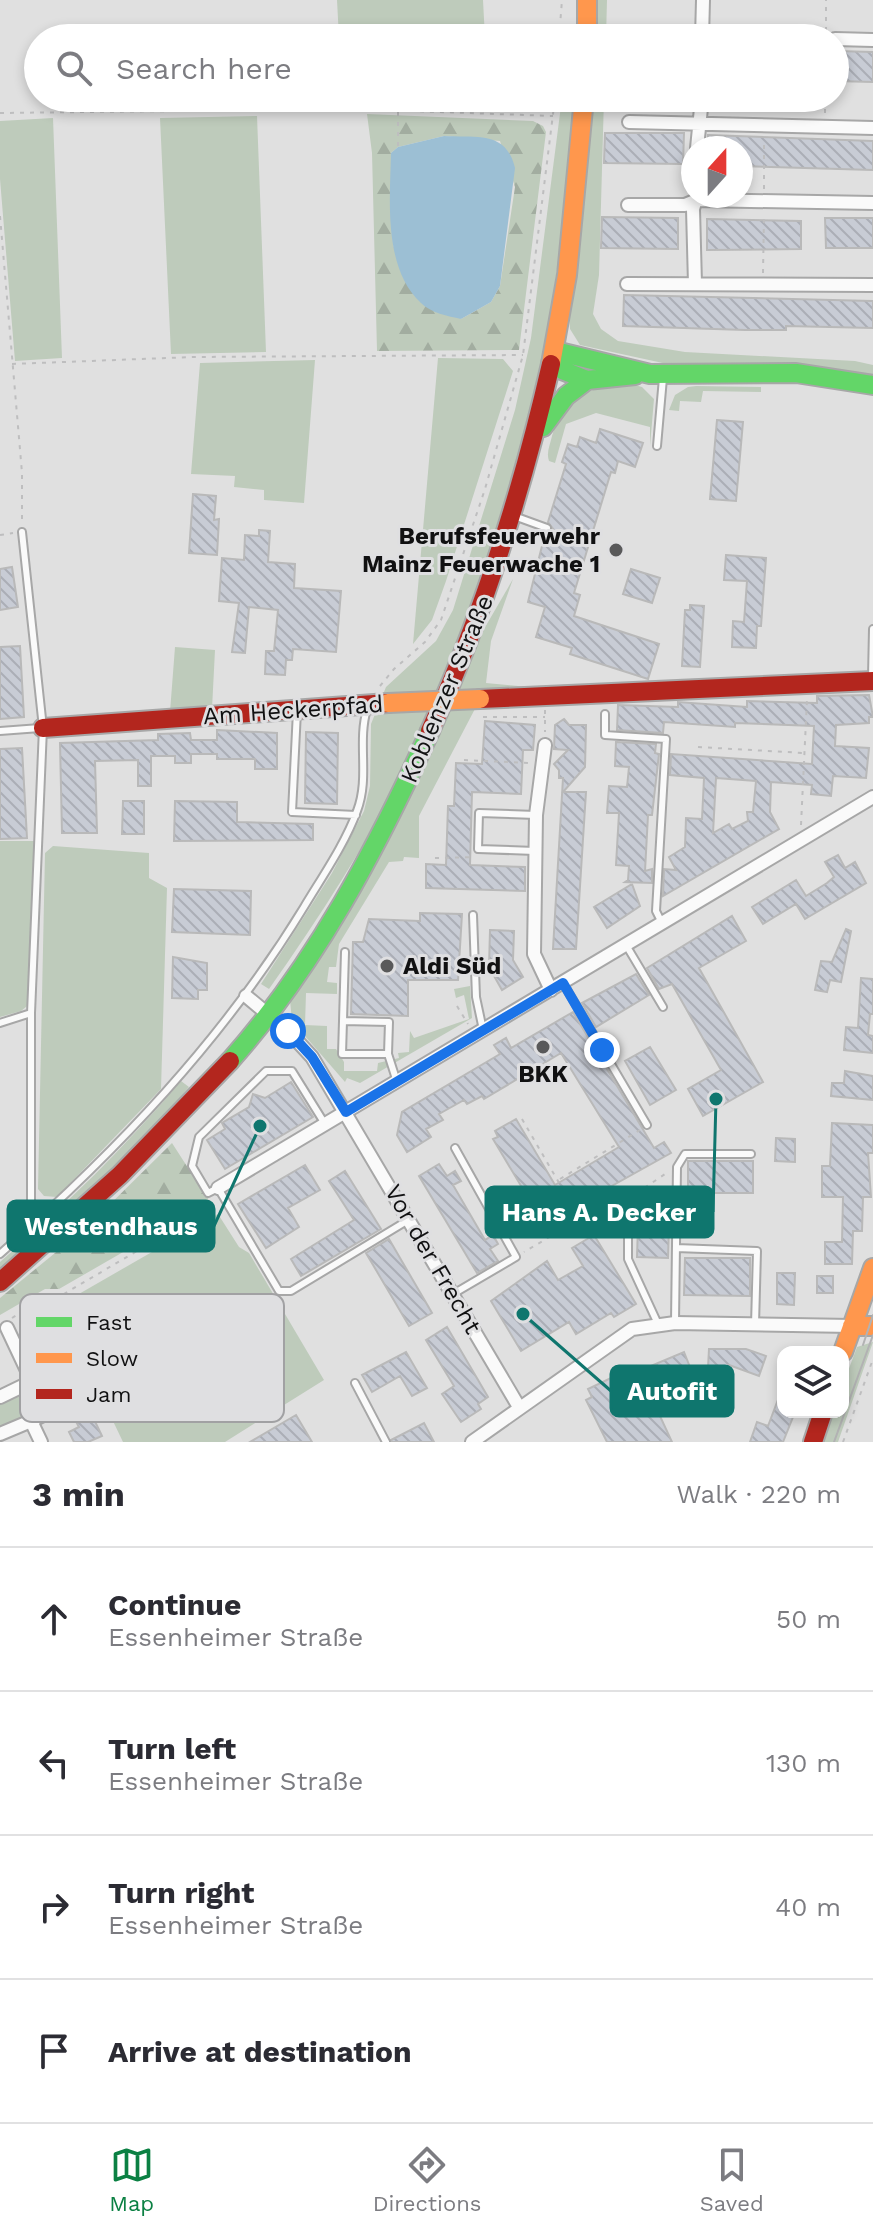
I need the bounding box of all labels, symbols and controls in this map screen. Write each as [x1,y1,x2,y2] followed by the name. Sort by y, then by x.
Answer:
[24,24,849,112] search box
[52,46,96,90] icon: search
[116,51,292,86] text: Search here
[681,136,753,208] north arrow
[362,522,601,578] place label: Berufsfeuerwehr Mainz Feuerwache 1
[607,541,625,559] marker: Berufsfeuerwehr Mainz Feuerwache 1
[395,591,499,787] street label: Koblenzer Straße
[202,690,384,730] street label: Am Heckerpfad
[403,952,501,980] place label: Aldi Süd
[378,957,396,975] marker: Aldi Süd
[270,1013,306,1049] route start
[584,1032,620,1068] route end
[534,1038,552,1056] marker: BKK
[518,1060,568,1088] place label: BKK
[379,1179,487,1339] street label: Vor der Frecht
[486,1187,713,1237] callout: Hans A. Decker
[502,1197,697,1227] text: Hans A. Decker
[8,1201,214,1251] callout: Westendhaus
[24,1211,198,1241] text: Westendhaus
[20,1294,284,1422] legend
[86,1310,132,1335] text: Fast
[86,1346,138,1371] text: Slow
[777,1346,849,1418] map controls
[777,1346,849,1418] button: layers
[611,1366,733,1416] callout: Autofit
[627,1376,718,1406] text: Autofit
[86,1382,131,1407] text: Jam
[32,1474,125,1514] text: 3 min
[676,1479,841,1509] text: Walk · 220 m
[108,1587,241,1622] text: Continue
[32,1597,76,1641] icon: ahead
[776,1604,841,1634] text: 50 m
[108,1622,363,1652] text: Essenheimer Straße
[108,1731,236,1766] text: Turn left
[32,1741,76,1785] icon: left
[766,1748,841,1778] text: 130 m
[108,1766,363,1796] text: Essenheimer Straße
[108,1875,254,1910] text: Turn right
[32,1885,76,1929] icon: right
[775,1892,841,1922] text: 40 m
[108,1910,363,1940] text: Essenheimer Straße
[32,2029,76,2073] icon: arrive
[108,2034,412,2069] text: Arrive at destination
[109,2143,154,2216] tab: Map
[373,2143,481,2216] tab: Directions
[700,2143,764,2216] tab: Saved

